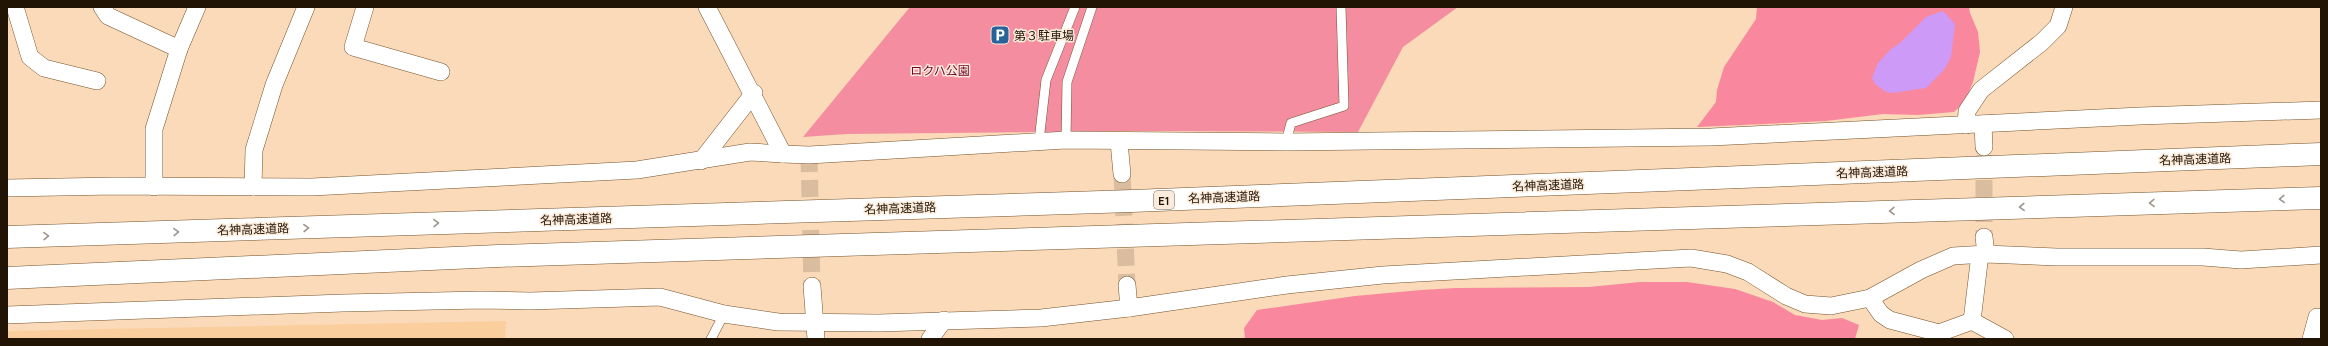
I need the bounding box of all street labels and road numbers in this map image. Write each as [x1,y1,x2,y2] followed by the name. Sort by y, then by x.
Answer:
[2159,149,2231,169] street label: 名神高速道路
[1836,162,1908,182] street label: 名神高速道路
[1512,175,1584,195] street label: 名神高速道路
[1188,187,1260,207] street label: 名神高速道路
[1154,191,1174,209] road number: E1
[864,198,936,218] street label: 名神高速道路
[540,209,612,229] street label: 名神高速道路
[217,219,289,239] street label: 名神高速道路

